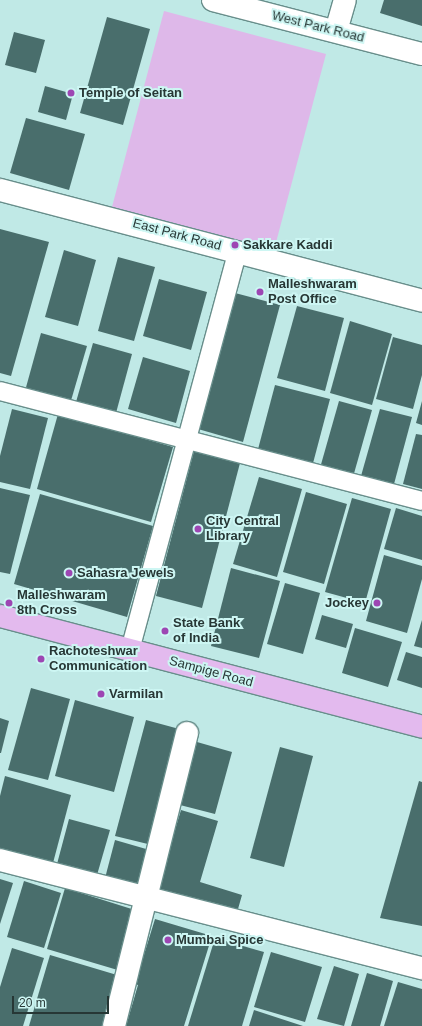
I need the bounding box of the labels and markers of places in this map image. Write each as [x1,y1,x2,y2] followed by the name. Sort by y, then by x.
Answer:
[79,85,182,101] place label: Temple of Seitan
[66,88,76,98] marker: Temple of Seitan
[243,237,333,253] place label: Sakkare Kaddi
[230,240,240,250] marker: Sakkare Kaddi
[268,277,357,308] place label: Malleshwaram Post Office
[255,287,265,297] marker: Malleshwaram Post Office
[206,514,279,545] place label: City Central Library
[193,524,203,534] marker: City Central Library
[77,565,174,581] place label: Sahasra Jewels
[64,568,74,578] marker: Sahasra Jewels
[17,588,106,619] place label: Malleshwaram 8th Cross
[325,595,369,611] place label: Jockey
[4,598,14,608] marker: Malleshwaram 8th Cross
[372,598,382,608] marker: Jockey
[173,616,240,647] place label: State Bank of India
[160,626,170,636] marker: State Bank of India
[49,644,147,675] place label: Rachoteshwar Communication
[36,654,46,664] marker: Rachoteshwar Communication
[109,686,163,702] place label: Varmilan
[96,689,106,699] marker: Varmilan
[176,932,263,948] place label: Mumbai Spice
[163,935,173,945] marker: Mumbai Spice

